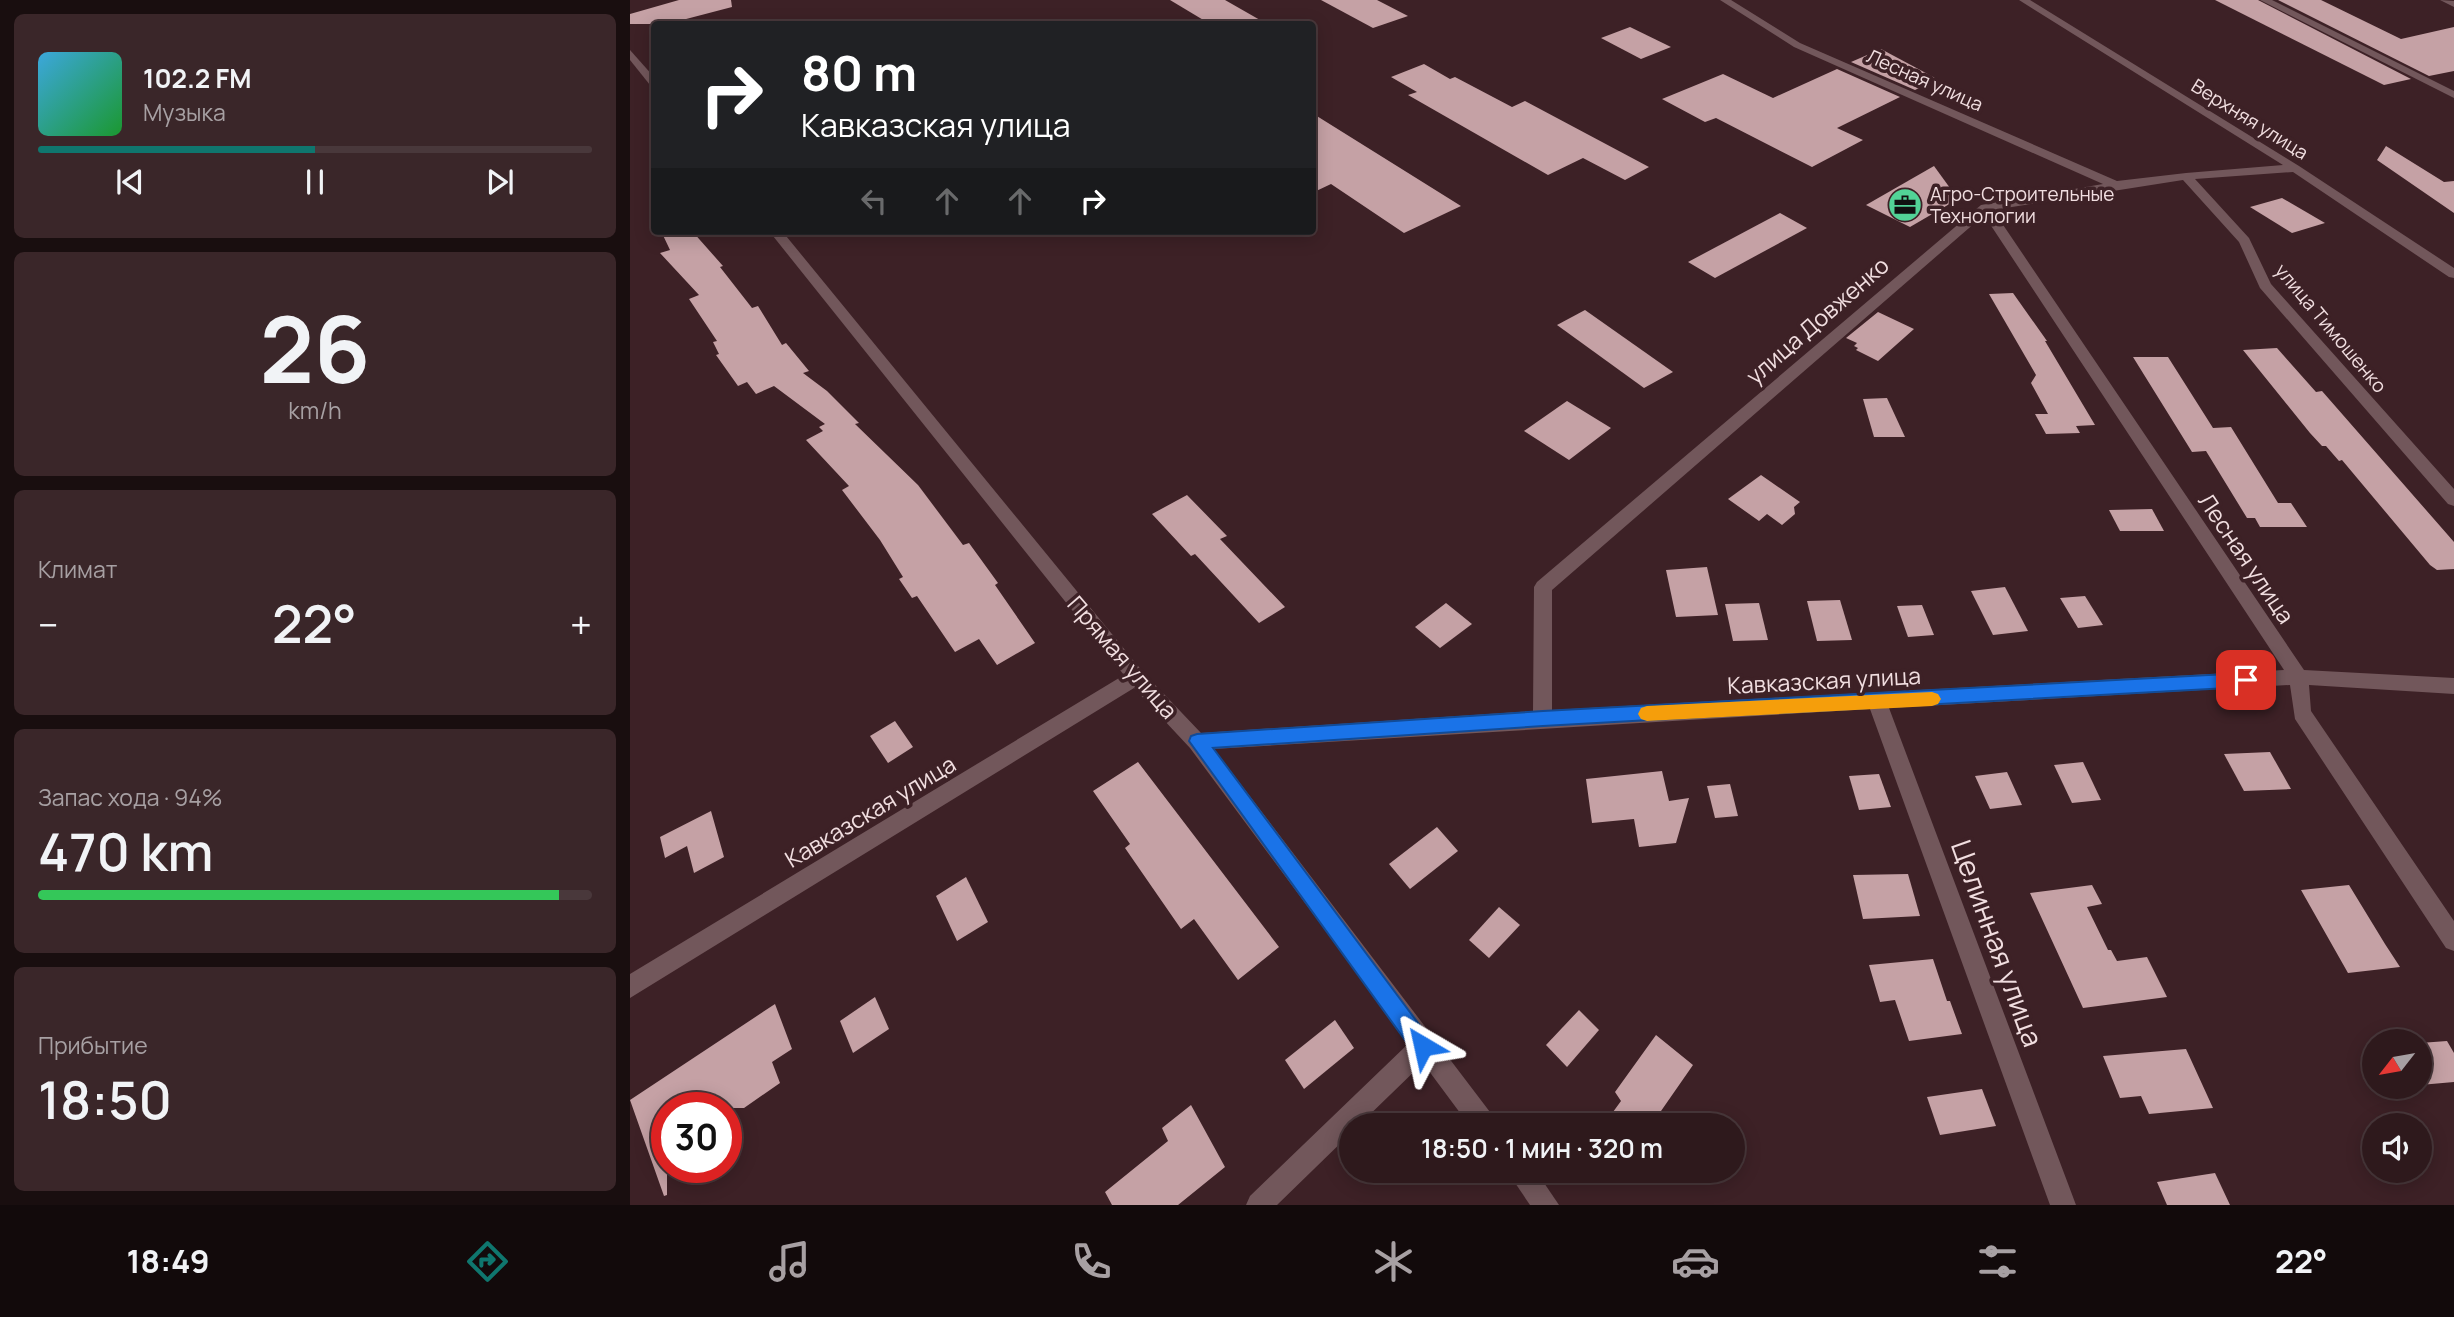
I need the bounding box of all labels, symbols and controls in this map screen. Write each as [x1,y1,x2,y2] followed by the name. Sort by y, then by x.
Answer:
[801,39,917,106] text: 80 m
[1863,43,1987,117] street label: Лесная улица
[686,49,777,140] icon: right
[143,60,251,96] text: 102.2 FM
[2187,73,2313,165] street label: Верхняя улица
[143,96,226,128] text: Музыка
[801,103,1071,147] text: Кавказская улица
[111,163,149,201] icon: previous
[296,163,334,201] icon: pause
[481,163,519,201] icon: next
[1930,181,2114,229] place label: Агро-Строительные Технологии
[855,182,893,220] icon: left
[928,182,966,220] icon: ahead
[1001,182,1039,220] icon: ahead
[1074,182,1112,220] icon: right
[1886,186,1924,224] office icon: Агро-Строительные Технологии
[1739,249,1895,391] street label: улица Довженко
[2269,258,2393,398] street label: улица Тимошенко
[260,286,370,410] text: 26
[288,394,342,426] text: km/h
[2192,486,2302,630] street label: Лесная улица
[38,553,117,585] text: Климат
[272,588,357,659] text: 22°
[1061,589,1185,725] street label: Прямая улица
[38,598,59,650] text: −
[570,598,592,650] text: +
[2216,650,2276,710] pin
[1726,659,1922,701] street label: Кавказская улица
[2227,661,2265,699] icon: arrive
[779,747,961,875] street label: Кавказская улица
[38,781,222,813] text: Запас хода · 94%
[38,816,213,887] text: 470 km
[1943,834,2053,1052] street label: Целинная улица
[1386,1009,1460,1083] position arrow
[38,1029,148,1061] text: Прибытие
[2362,1029,2432,1099] north arrow
[2362,1029,2432,1183] map controls
[38,1064,172,1135] text: 18:50
[651,1092,742,1183] speed limit sign: 30
[2362,1113,2432,1183] button: sound
[1421,1130,1663,1166] text: 18:50 · 1 мин · 320 m
[463,1237,512,1286] icon: directions
[765,1237,814,1286] icon: music
[1067,1237,1116,1286] icon: phone
[1369,1237,1418,1286] icon: climate
[1671,1237,1720,1286] icon: car
[1973,1237,2022,1286] icon: filters
[127,1239,210,1283] text: 18:49
[2275,1239,2327,1283] text: 22°

